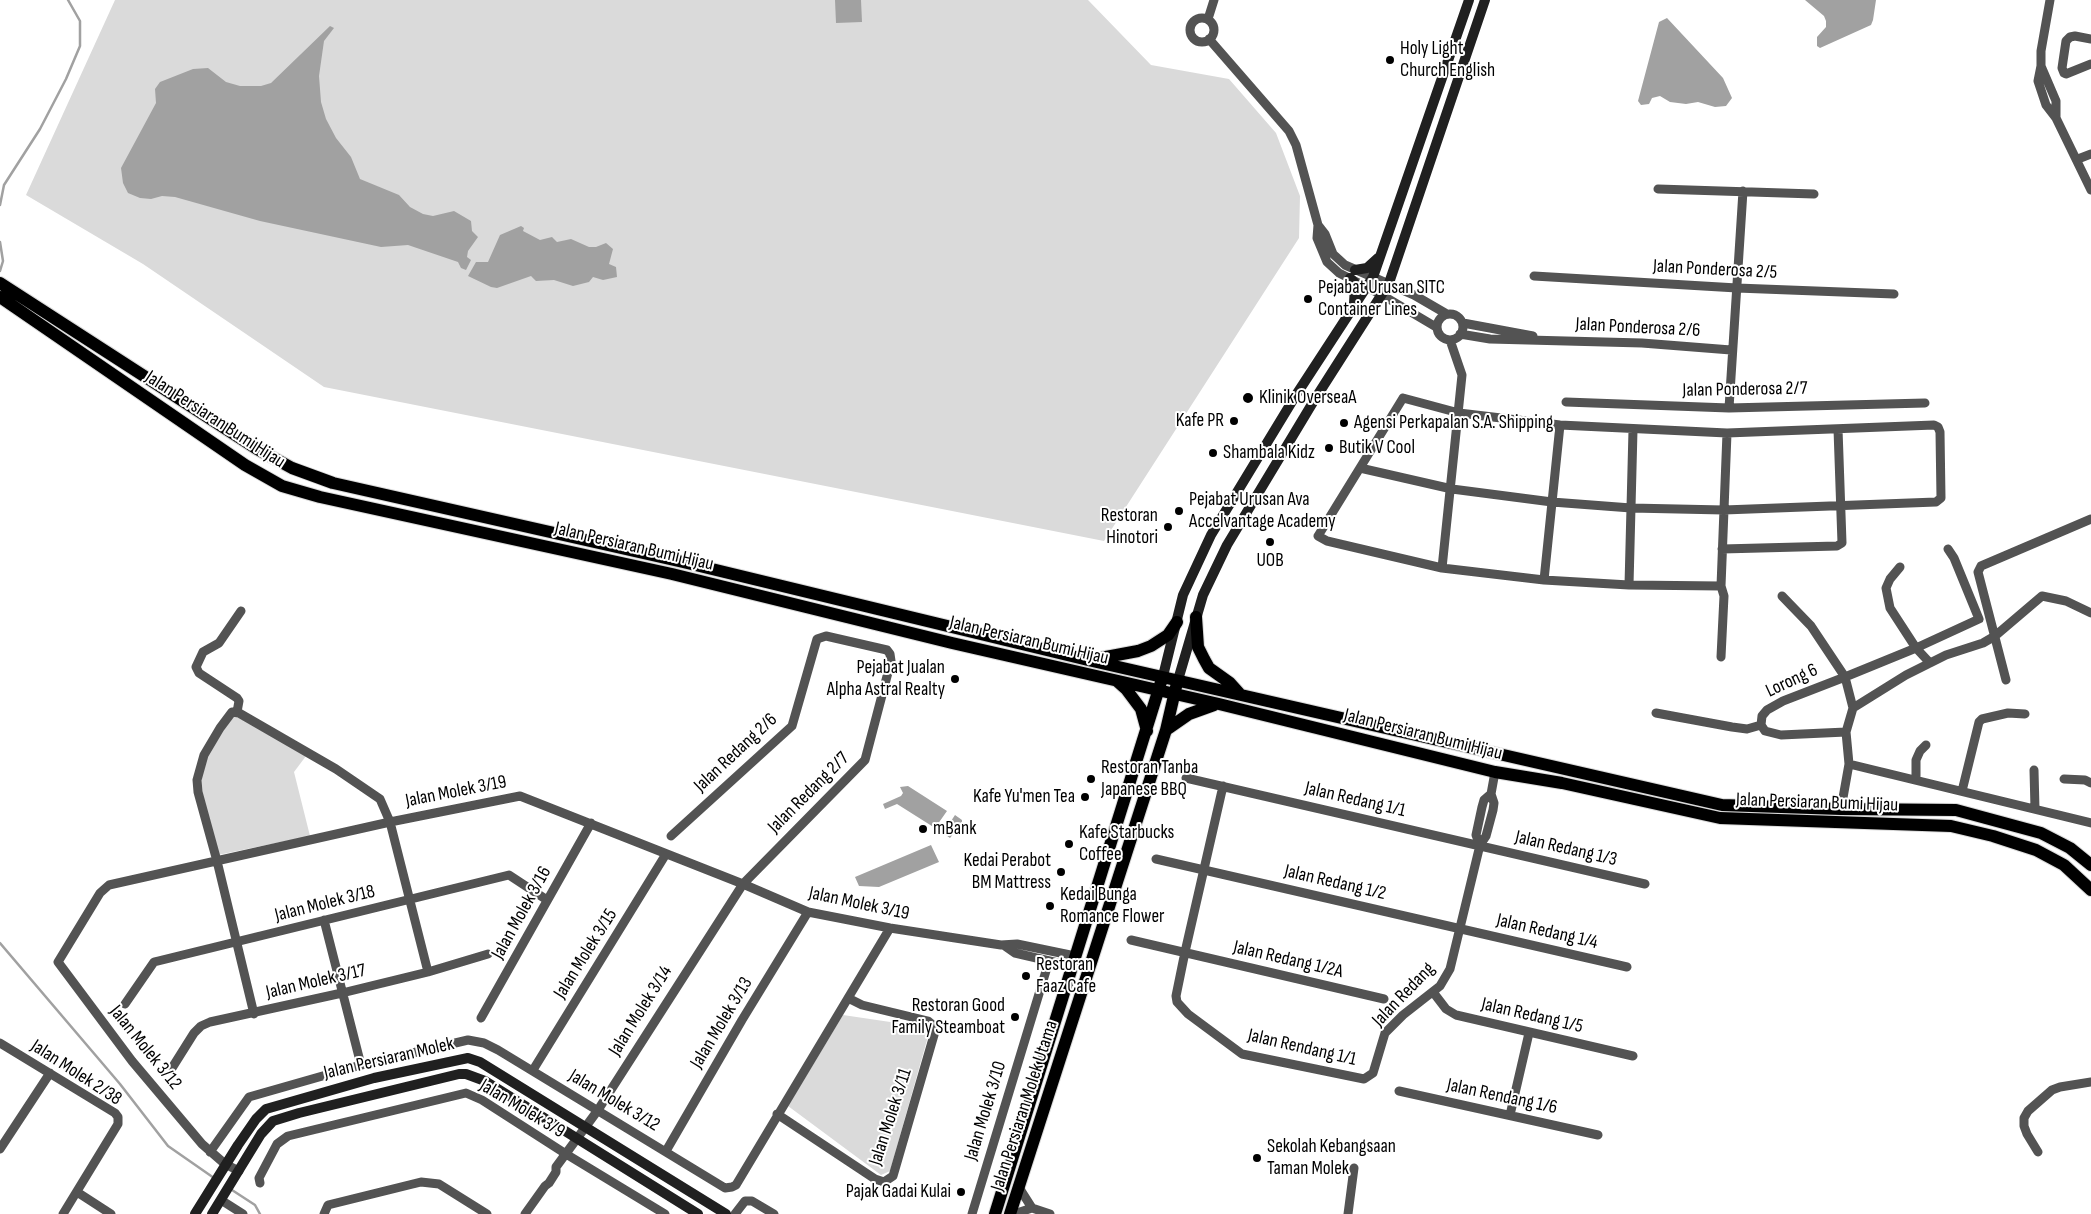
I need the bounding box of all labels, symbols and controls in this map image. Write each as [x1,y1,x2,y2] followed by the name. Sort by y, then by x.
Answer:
[1400,38,1495,82] place label: Holy Light Church English
[1384,54,1396,66] marker: Holy Light Church English
[1652,255,1778,285] street label: Jalan Ponderosa 2/5
[1318,277,1445,321] place label: Pejabat Urusan SITC Container Lines
[1302,293,1314,305] marker: Pejabat Urusan SITC Container Lines
[1575,313,1701,343] street label: Jalan Ponderosa 2/6
[141,366,289,474] street label: Jalan Persiaran Bumi Hijau
[1682,378,1808,402] street label: Jalan Ponderosa 2/7
[1259,387,1356,409] place label: Klinik OverseaA
[1241,391,1255,405] marker: Klinik OverseaA
[1176,410,1224,432] place label: Kafe PR
[1354,412,1553,434] place label: Agensi Perkapalan S.A. Shipping
[1228,415,1240,427] marker: Kafe PR
[1338,417,1350,429] marker: Agensi Perkapalan S.A. Shipping
[1339,437,1415,459] place label: Butik V Cool
[1223,442,1315,464] place label: Shambala Kidz
[1323,442,1335,454] marker: Butik V Cool
[1207,447,1219,459] marker: Shambala Kidz
[1189,489,1336,533] place label: Pejabat Urusan Ava Accelvantage Academy
[1101,505,1158,549] place label: Restoran Hinotori
[1173,505,1185,517] marker: Pejabat Urusan Ava Accelvantage Academy
[552,518,716,576] street label: Jalan Persiaran Bumi Hijau
[1162,521,1174,533] marker: Restoran Hinotori
[1264,536,1276,548] marker: UOB
[1256,550,1284,572] place label: UOB
[947,612,1111,670] street label: Jalan Persiaran Bumi Hijau
[827,657,945,701] place label: Pejabat Jualan Alpha Astral Realty
[1762,659,1822,703] street label: Lorong 6
[949,673,961,685] marker: Pejabat Jualan Alpha Astral Realty
[1341,704,1505,766] street label: Jalan Persiaran Bumi Hijau
[690,709,782,797] street label: Jalan Redang 2/6
[764,748,854,838] street label: Jalan Redang 2/7
[1101,757,1198,801] place label: Restoran Tanba Japanese BBQ
[404,771,508,813] street label: Jalan Molek 3/19
[1085,773,1097,785] marker: Restoran Tanba Japanese BBQ
[1302,777,1408,823] street label: Jalan Redang 1/1
[973,786,1075,808] place label: Kafe Yu'men Tea
[1735,789,1899,817] street label: Jalan Persiaran Bumi Hijau
[1079,791,1091,803] marker: Kafe Yu'men Tea
[933,818,976,840] place label: mBank
[1079,822,1174,866] place label: Kafe Starbucks Coffee
[917,823,929,835] marker: mBank
[1513,826,1619,872] street label: Jalan Redang 1/3
[1063,838,1075,850] marker: Kafe Starbucks Coffee
[964,850,1051,894] place label: Kedai Perabot BM Mattress
[1282,860,1388,906] street label: Jalan Redang 1/2
[487,863,557,963] street label: Jalan Molek 3/16
[1055,866,1067,878] marker: Kedai Perabot BM Mattress
[273,881,377,927] street label: Jalan Molek 3/18
[807,882,911,926] street label: Jalan Molek 3/19
[1060,884,1164,928] place label: Kedai Bunga Romance Flower
[1044,900,1056,912] marker: Kedai Bunga Romance Flower
[549,905,623,1003] street label: Jalan Molek 3/15
[1494,909,1600,955] street label: Jalan Redang 1/4
[1231,936,1345,984] street label: Jalan Redang 1/2A
[1036,954,1096,998] place label: Restoran Faaz Cafe
[1368,958,1440,1032] street label: Jalan Redang
[264,959,368,1005] street label: Jalan Molek 3/17
[604,962,678,1060] street label: Jalan Molek 3/14
[1020,970,1032,982] marker: Restoran Faaz Cafe
[686,973,758,1073] street label: Jalan Molek 3/13
[1479,993,1585,1039] street label: Jalan Redang 1/5
[891,995,1005,1039] place label: Restoran Good Family Steamboat
[104,1001,186,1095] street label: Jalan Molek 3/12
[1009,1011,1021,1023] marker: Restoran Good Family Steamboat
[987,1018,1063,1194] street label: Jalan Persiaran Molek Utama
[1246,1024,1358,1072] street label: Jalan Rendang 1/1
[322,1033,456,1085] street label: Jalan Persiaran Molek
[26,1035,126,1111] street label: Jalan Molek 2/38
[960,1059,1012,1163] street label: Jalan Molek 3/10
[564,1065,664,1137] street label: Jalan Molek 3/12
[865,1066,917,1168] street label: Jalan Molek 3/11
[1445,1074,1559,1120] street label: Jalan Rendang 1/6
[475,1075,569,1143] street label: Jalan Molek 3/9
[1267,1136,1396,1180] place label: Sekolah Kebangsaan Taman Molek
[1251,1152,1263,1164] marker: Sekolah Kebangsaan Taman Molek
[846,1181,951,1203] place label: Pajak Gadai Kulai
[955,1186,967,1198] marker: Pajak Gadai Kulai

